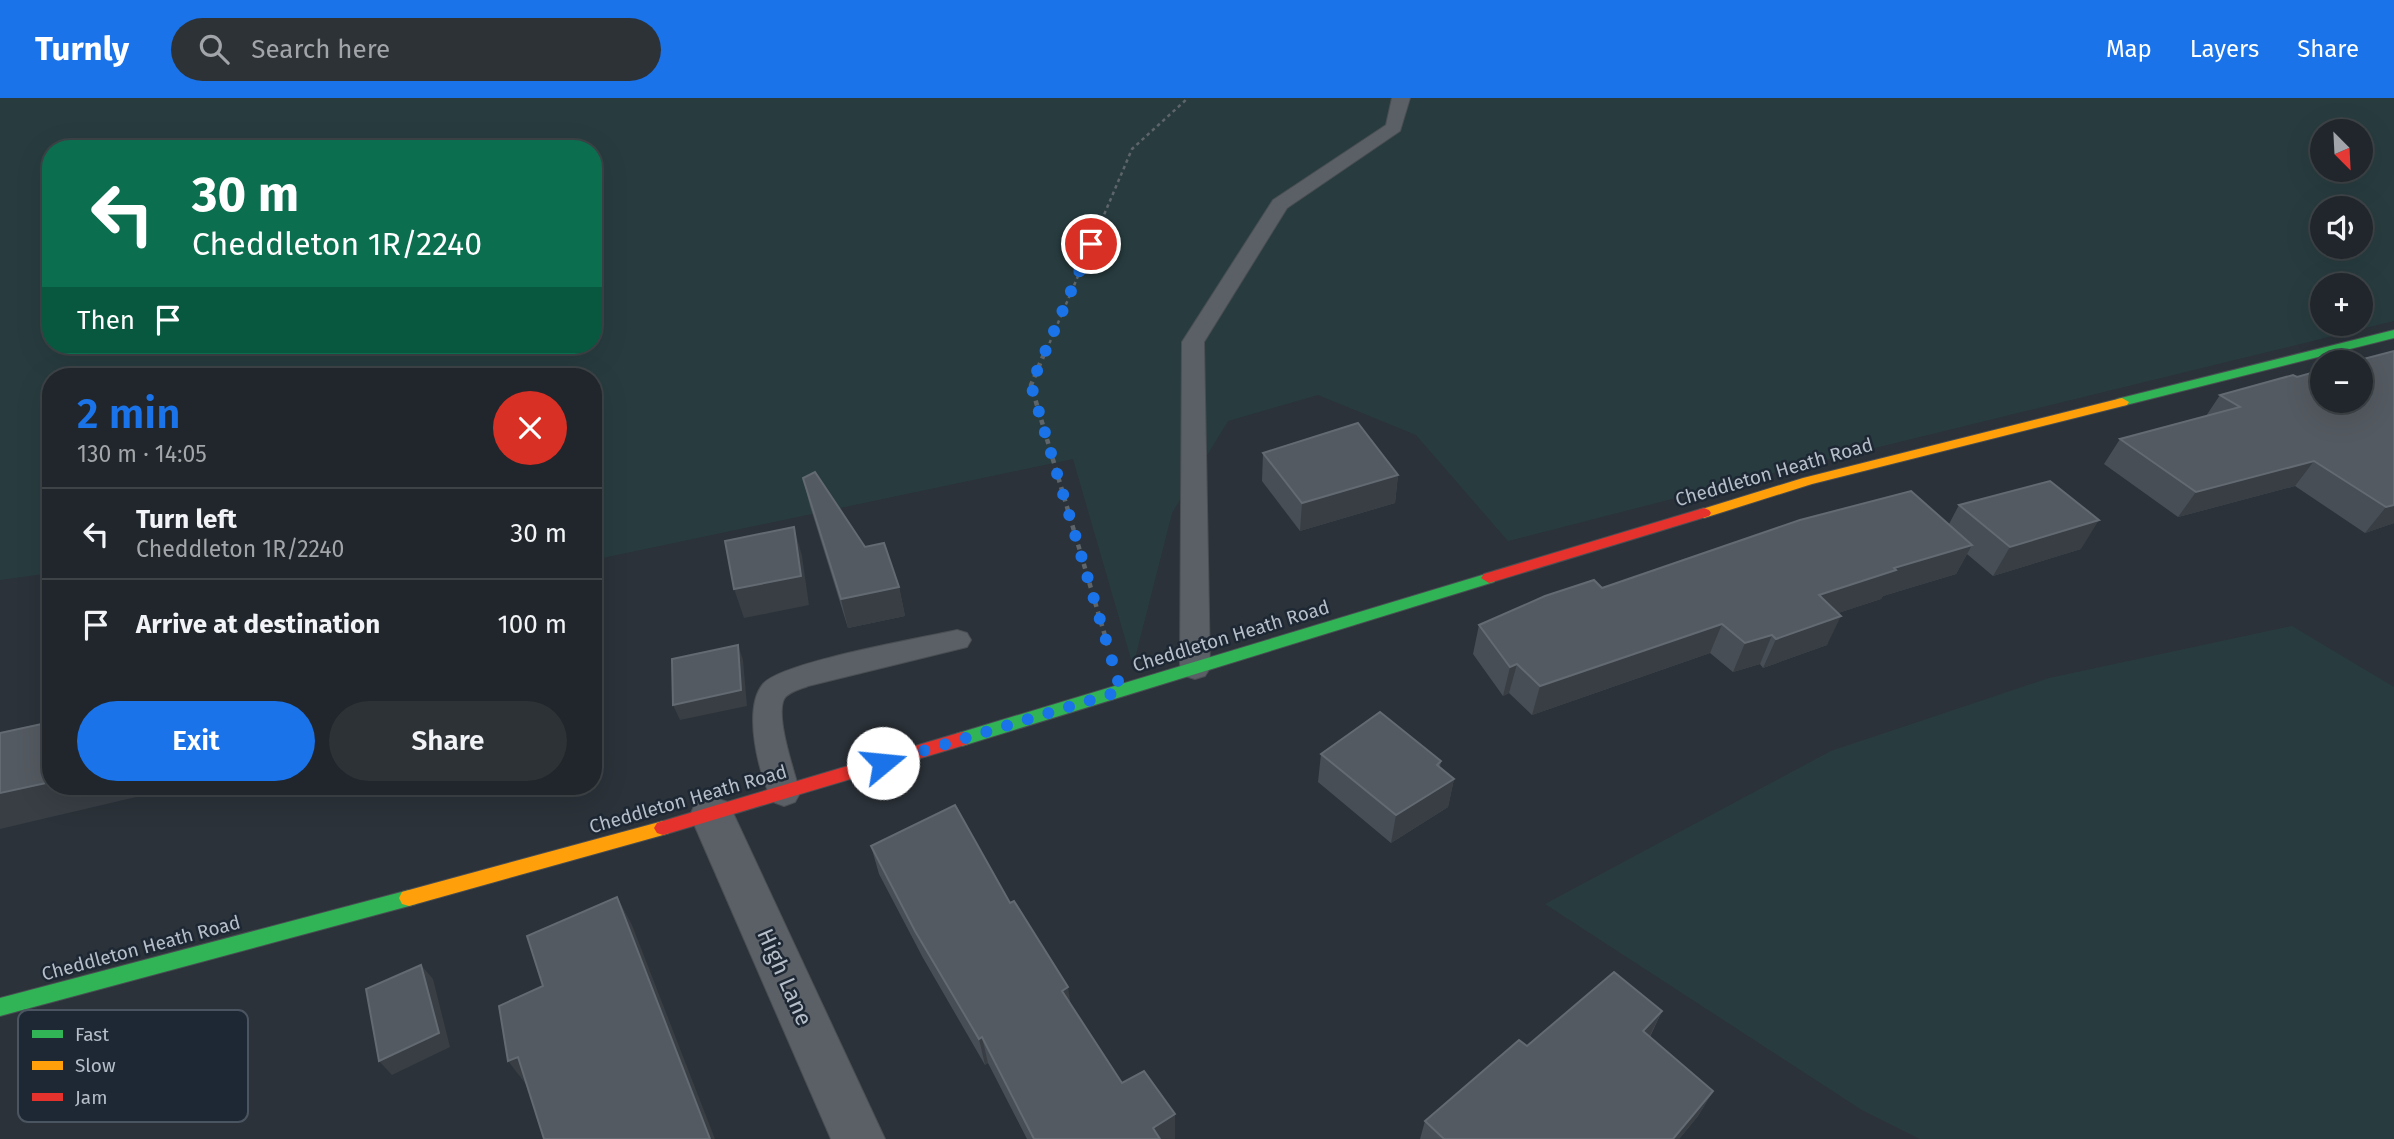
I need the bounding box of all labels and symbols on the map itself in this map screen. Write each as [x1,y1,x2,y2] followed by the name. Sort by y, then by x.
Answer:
[2310,119,2373,182] north arrow
[1061,214,1121,274] pin
[1672,433,1876,511] street label: Cheddleton Heath Road
[1130,595,1332,677] street label: Cheddleton Heath Road
[846,726,920,800] position arrow
[586,760,790,838] street label: Cheddleton Heath Road
[39,910,243,986] street label: Cheddleton Heath Road
[751,924,819,1030] street label: High Lane
[18,1010,248,1122] legend
[75,1023,109,1046] text: Fast
[75,1054,116,1077] text: Slow
[75,1086,107,1109] text: Jam

